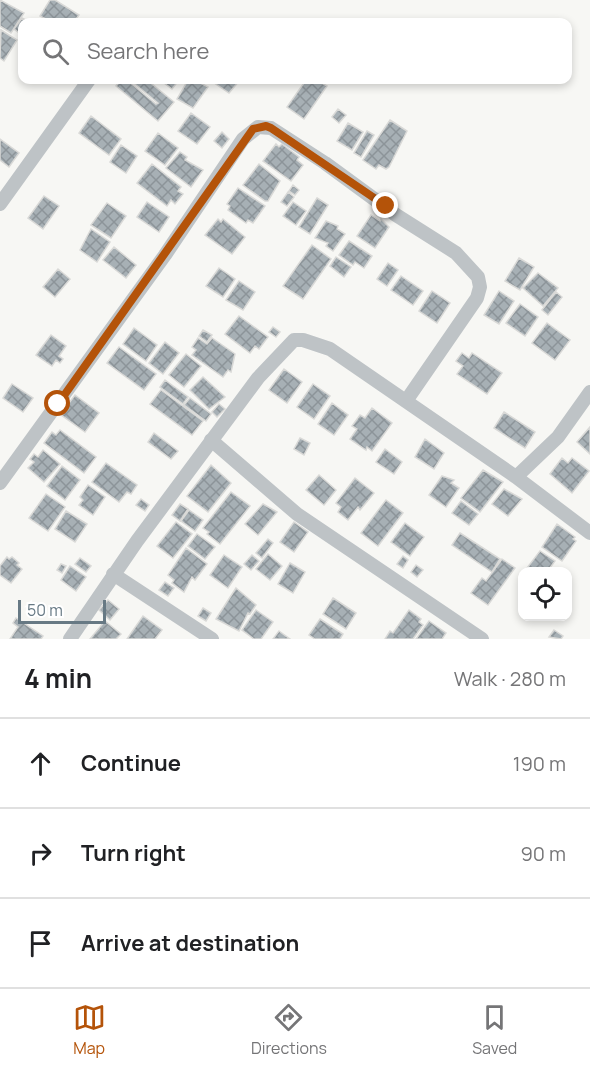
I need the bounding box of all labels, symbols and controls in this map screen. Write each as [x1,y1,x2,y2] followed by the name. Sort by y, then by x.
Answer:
[18,18,572,84] search box
[39,35,72,68] icon: search
[87,36,209,66] text: Search here
[372,192,398,218] route end
[44,390,70,416] route start
[518,567,572,621] map controls
[518,567,572,621] button: locate
[18,597,106,624] scale bar
[27,599,63,621] text: 50 m
[24,660,92,696] text: 4 min
[454,665,566,692] text: Walk · 280 m
[24,747,57,780] icon: ahead
[81,748,181,778] text: Continue
[513,750,566,777] text: 190 m
[24,837,57,870] icon: right
[81,838,186,868] text: Turn right
[520,840,566,867] text: 90 m
[24,927,57,960] icon: arrive
[81,928,299,958] text: Arrive at destination
[73,1001,106,1059] tab: Map
[251,1001,327,1059] tab: Directions
[472,1001,517,1059] tab: Saved

